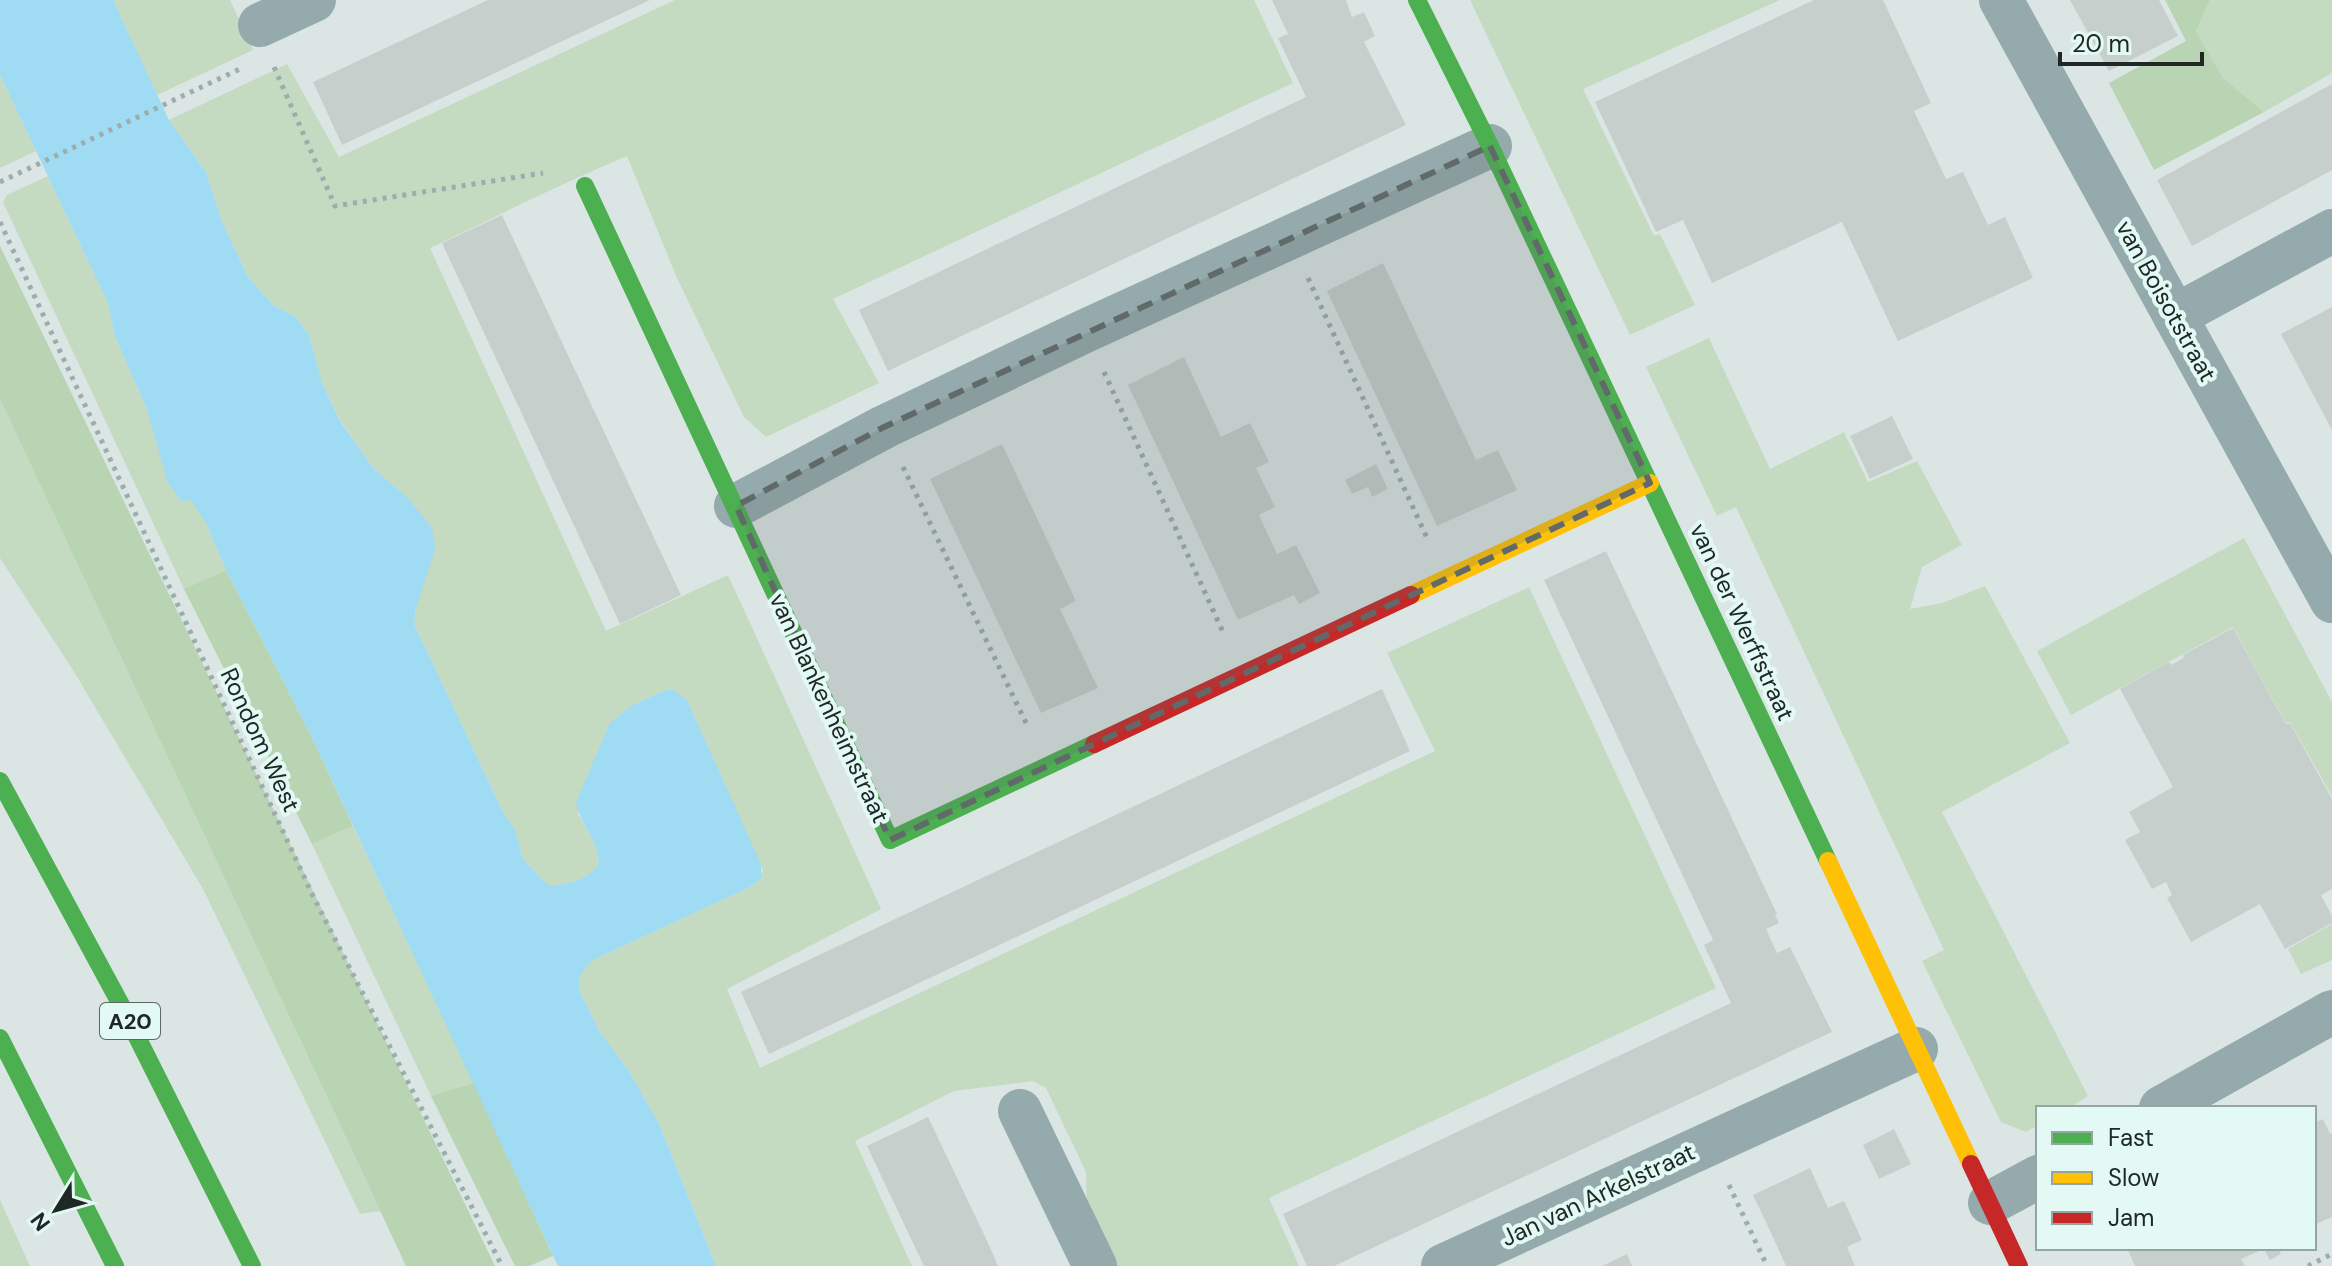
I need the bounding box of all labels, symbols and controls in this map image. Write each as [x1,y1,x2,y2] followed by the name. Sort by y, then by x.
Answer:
[2060,16,2202,66] scale bar
[2072,28,2130,59] text: 20 m
[2109,215,2224,387] street label: van Boisotstraat
[1683,518,1802,726] street label: van der Werffstraat
[763,588,896,828] street label: van Blankenheimstraat
[214,663,307,817] street label: Rondom West
[100,1003,160,1039] road number: A20
[2036,1106,2316,1250] legend
[2108,1122,2154,1153] text: Fast
[1496,1136,1700,1253] street label: Jan van Arkelstraat
[2108,1162,2159,1193] text: Slow
[16,1170,96,1250] north arrow
[2108,1202,2154,1233] text: Jam
[24,1207,57,1237] text: N

